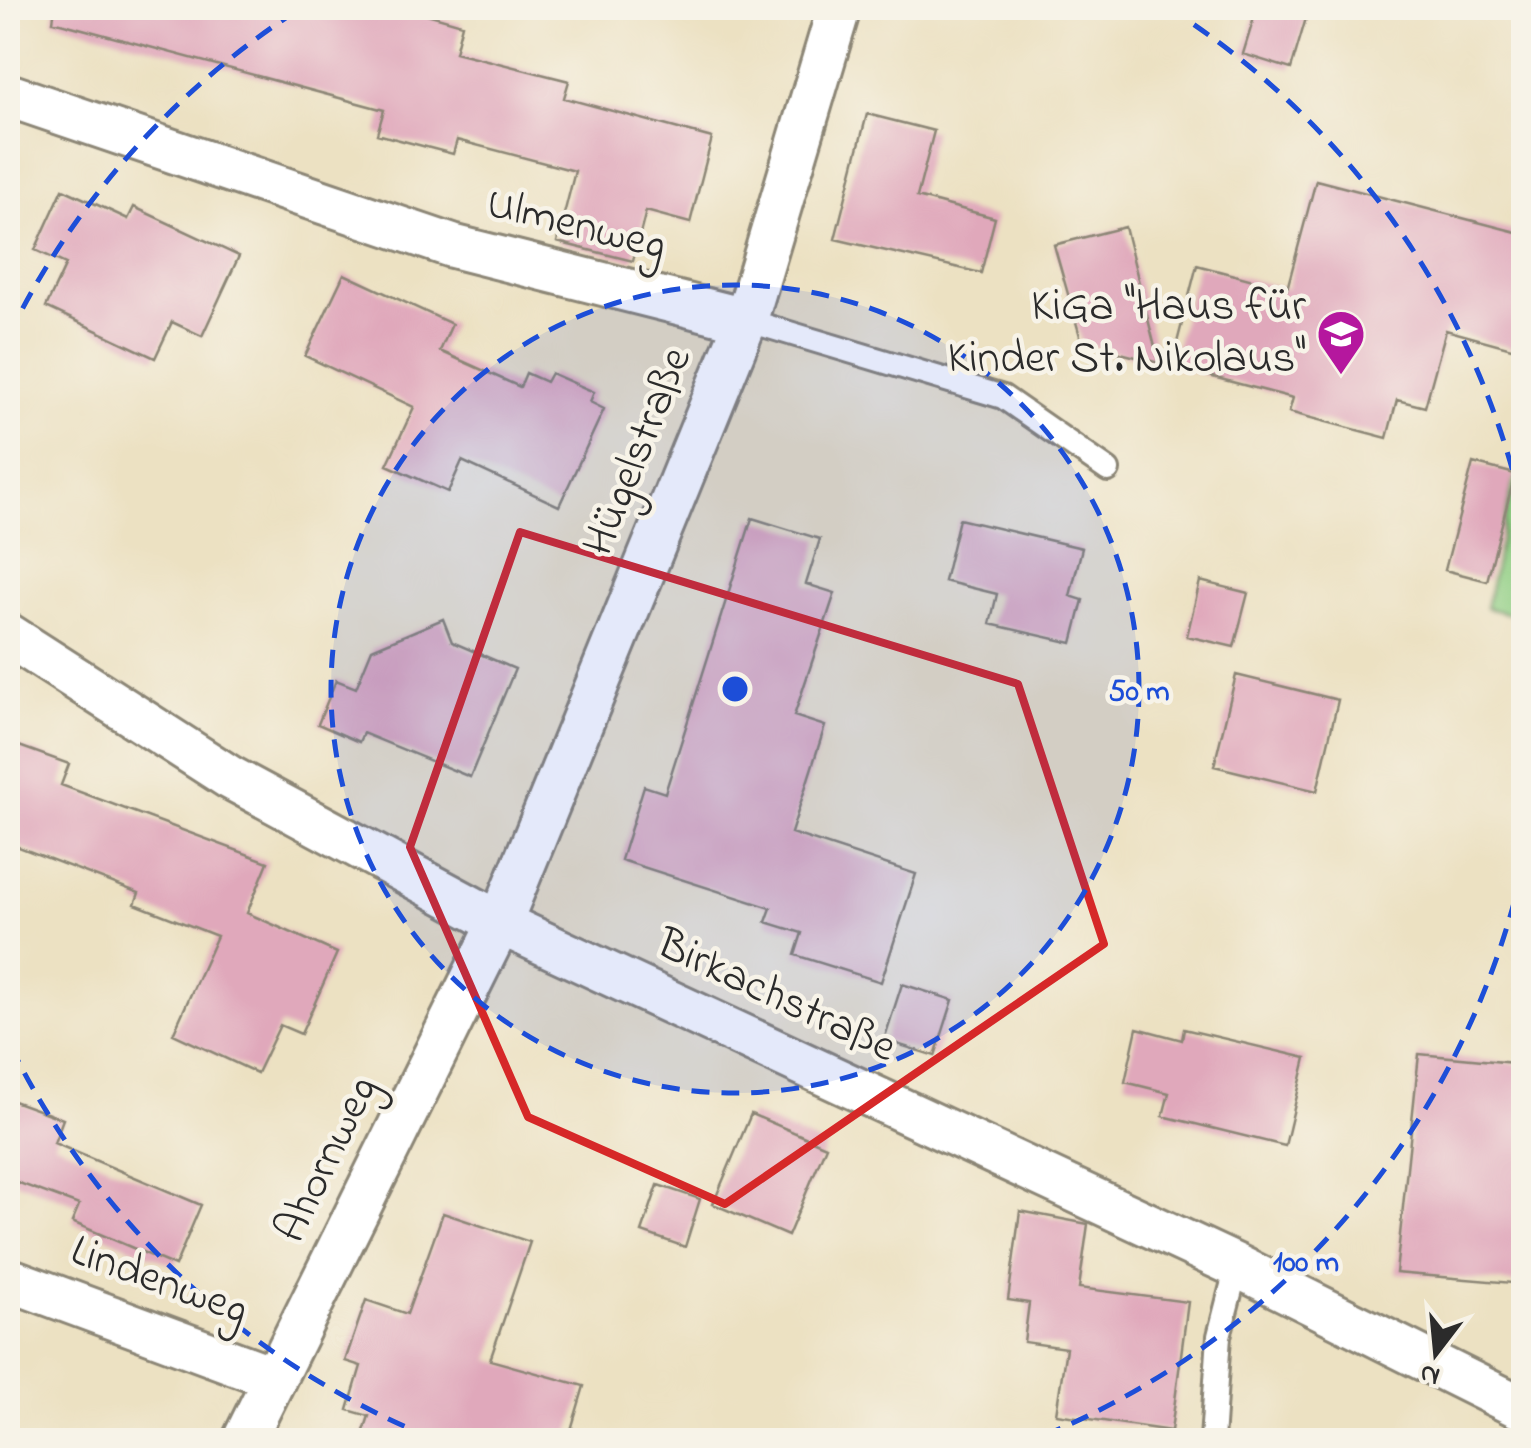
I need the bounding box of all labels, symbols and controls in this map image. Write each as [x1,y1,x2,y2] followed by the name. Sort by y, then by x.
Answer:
[479,172,673,281] street label: Ulmenweg
[948,275,1306,393] place label: KiGa "Haus für Kinder St. Nikolaus"
[1315,308,1367,376] school or university icon: KiGa "Haus für Kinder St. Nikolaus"
[567,337,712,567] street label: Hügelstraße
[717,671,753,707] centre of rings
[1109,671,1169,715] text: 50 m
[644,912,907,1082] street label: Birkachstraße
[259,1065,398,1255] street label: Ahornweg
[61,1219,257,1346] street label: Lindenweg
[1273,1242,1339,1286] text: 100 m
[1386,1303,1486,1403] north arrow
[1415,1351,1445,1396] text: N

